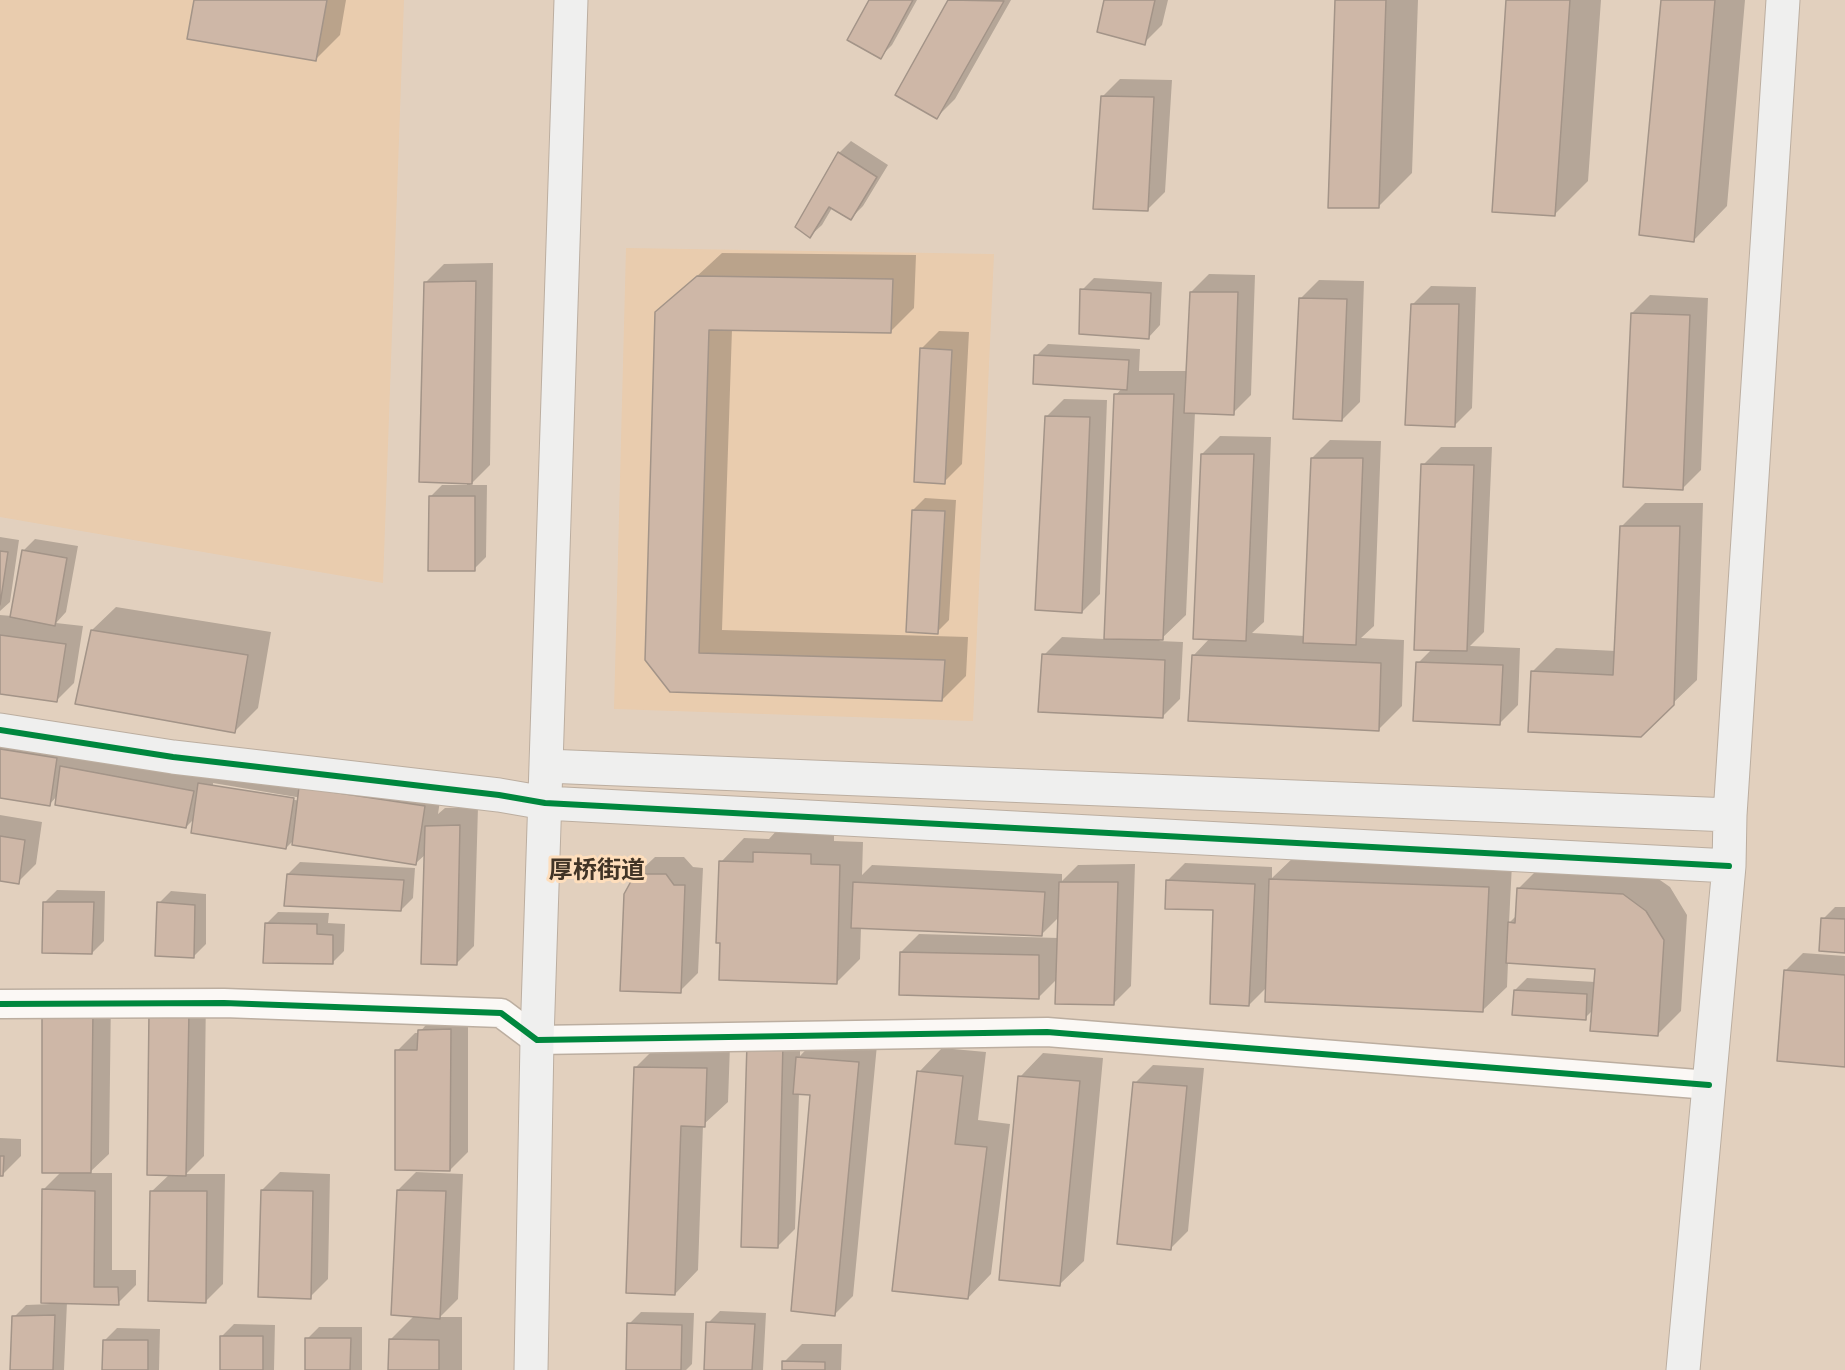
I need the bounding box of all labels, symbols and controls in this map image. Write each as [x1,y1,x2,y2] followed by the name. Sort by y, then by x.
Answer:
[549,858,645,886] district label: 厚桥街道

